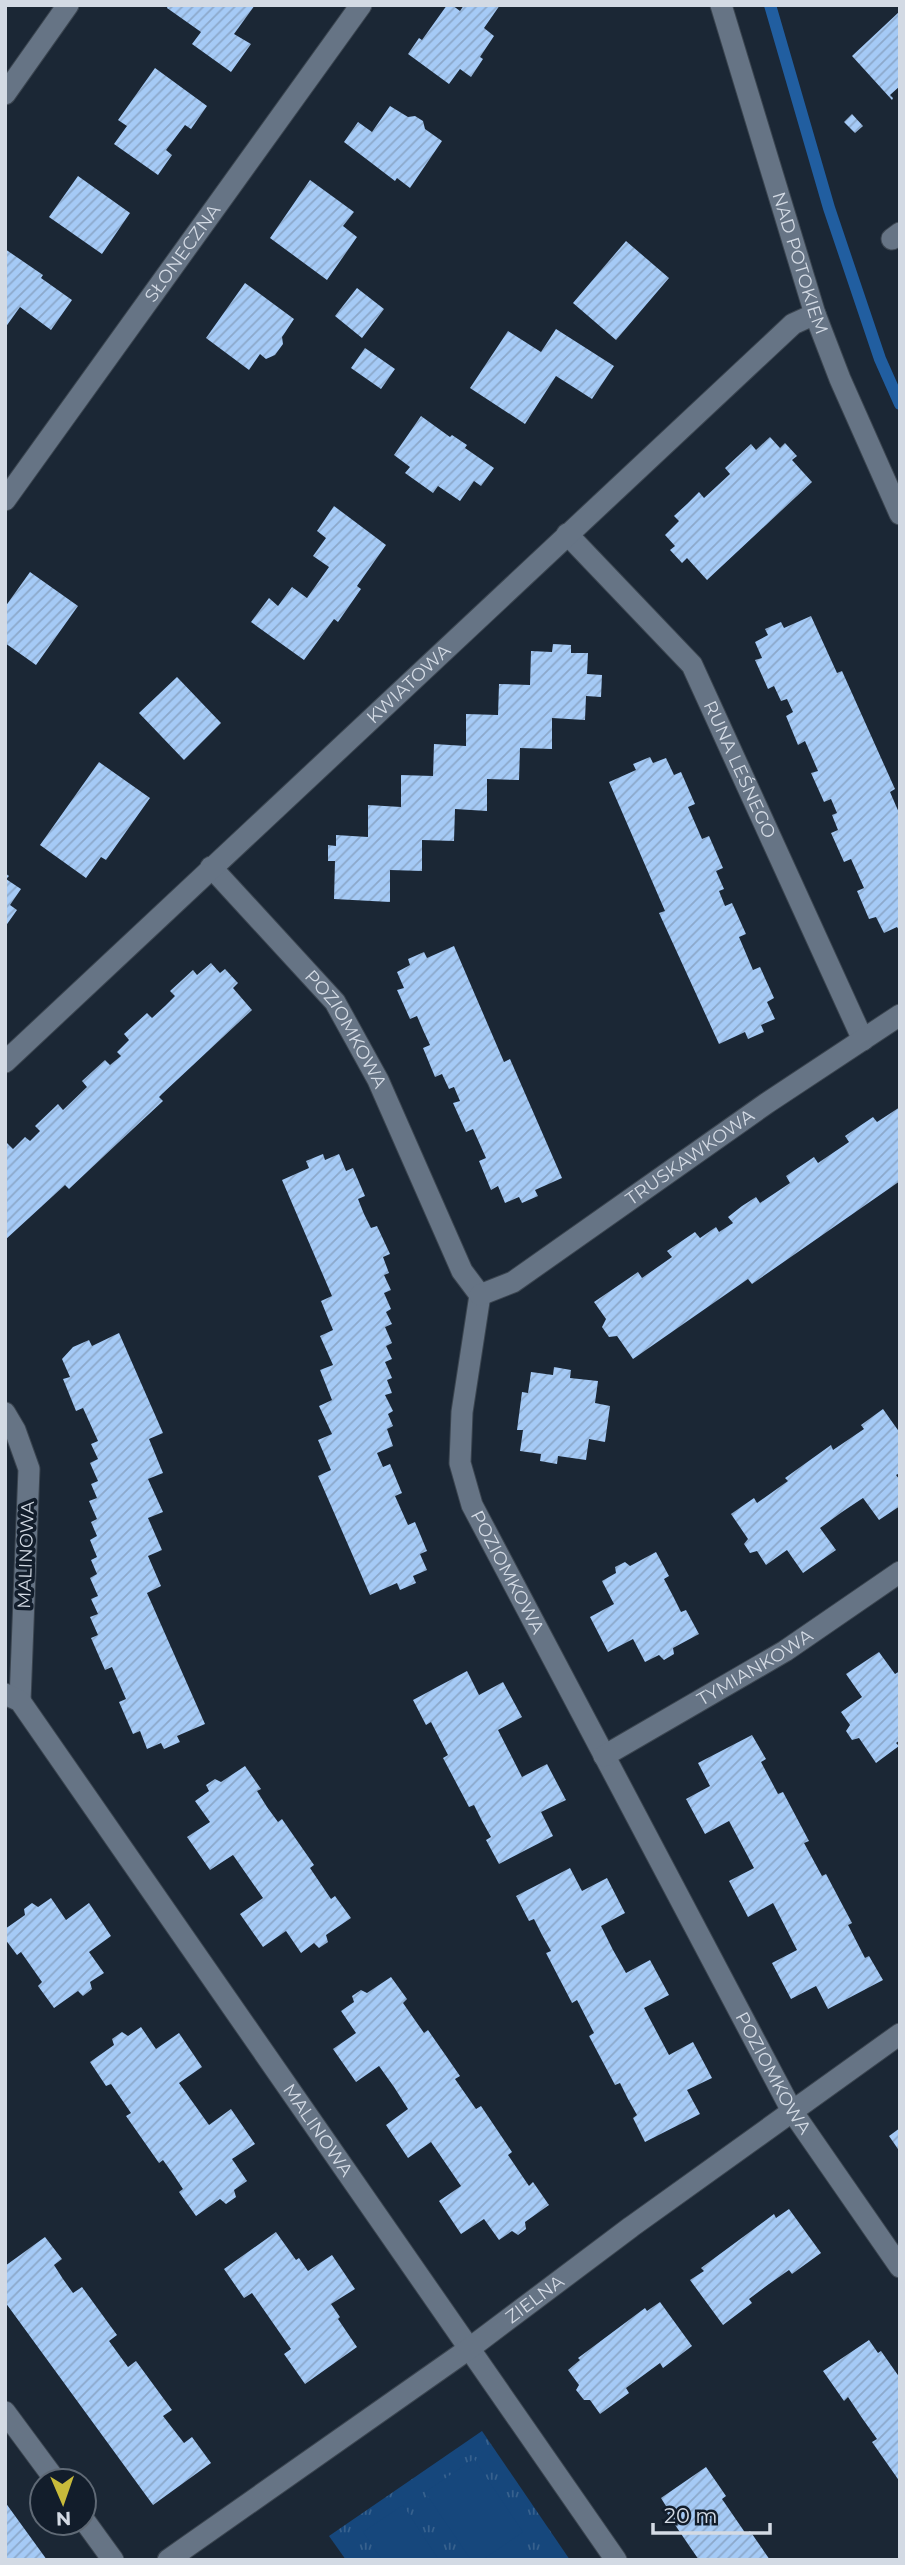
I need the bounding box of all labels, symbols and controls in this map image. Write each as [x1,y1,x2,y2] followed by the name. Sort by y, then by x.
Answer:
[768,189,833,337] street label: NAD POTOKIEM
[140,200,225,306] street label: SŁONECZNA
[362,639,455,728] street label: KWIATOWA
[699,697,781,842] street label: RUNA LEŚNEGO
[300,965,391,1092] street label: POZIOMKOWA
[621,1104,759,1210] street label: TRUSKAWKOWA
[13,1501,39,1609] street label: MALINOWA
[466,1507,549,1638] street label: POZIOMKOWA
[693,1624,817,1710] street label: TYMIANKOWA
[731,2008,816,2139] street label: POZIOMKOWA
[278,2080,358,2181] street label: MALINOWA
[501,2270,568,2328] street label: ZIELNA
[28,2467,98,2537] north arrow
[653,2492,770,2536] scale bar
[664,2503,718,2528] text: 20 m
[55,2507,72,2530] text: N

